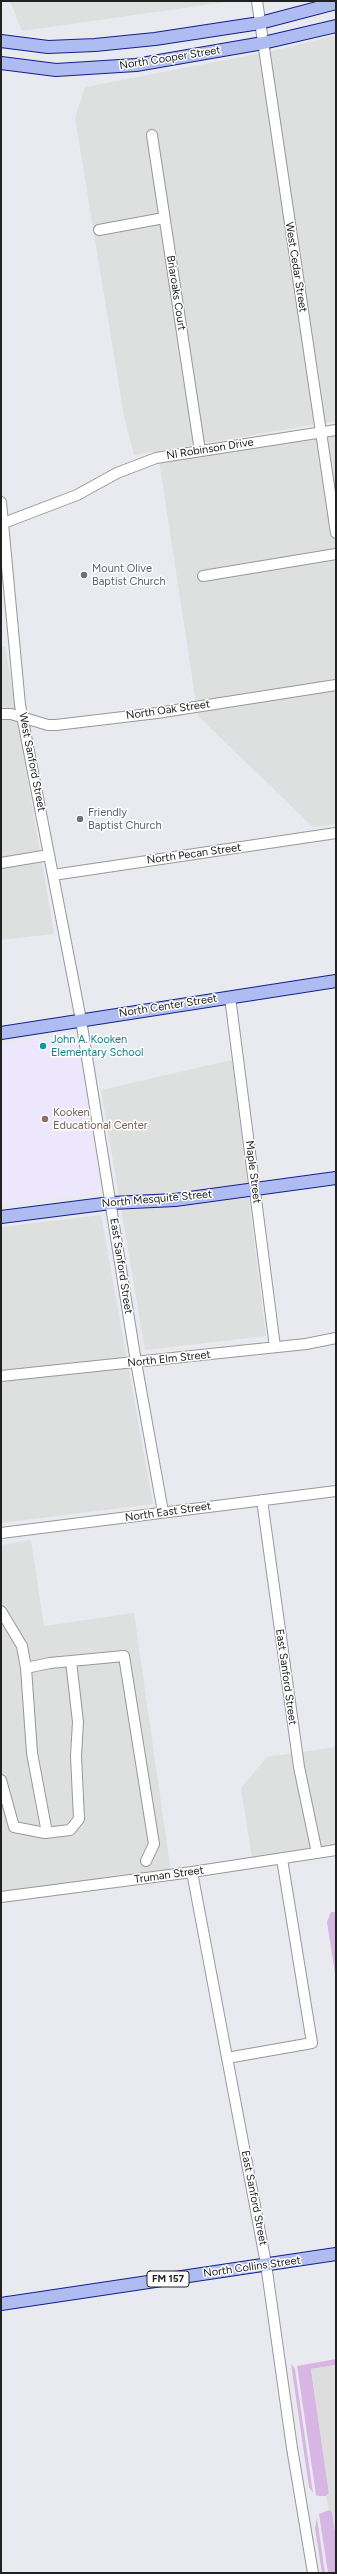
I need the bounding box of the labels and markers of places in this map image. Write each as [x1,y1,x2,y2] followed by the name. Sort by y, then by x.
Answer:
[92,562,166,588] place label: Mount Olive Baptist Church
[79,570,89,580] marker: Mount Olive Baptist Church
[88,806,162,832] place label: Friendly Baptist Church
[75,814,85,824] marker: Friendly Baptist Church
[51,1033,143,1059] place label: John A. Kooken Elementary School
[38,1041,48,1051] marker: John A. Kooken Elementary School
[53,1106,148,1132] place label: Kooken Educational Center
[40,1114,50,1124] marker: Kooken Educational Center

